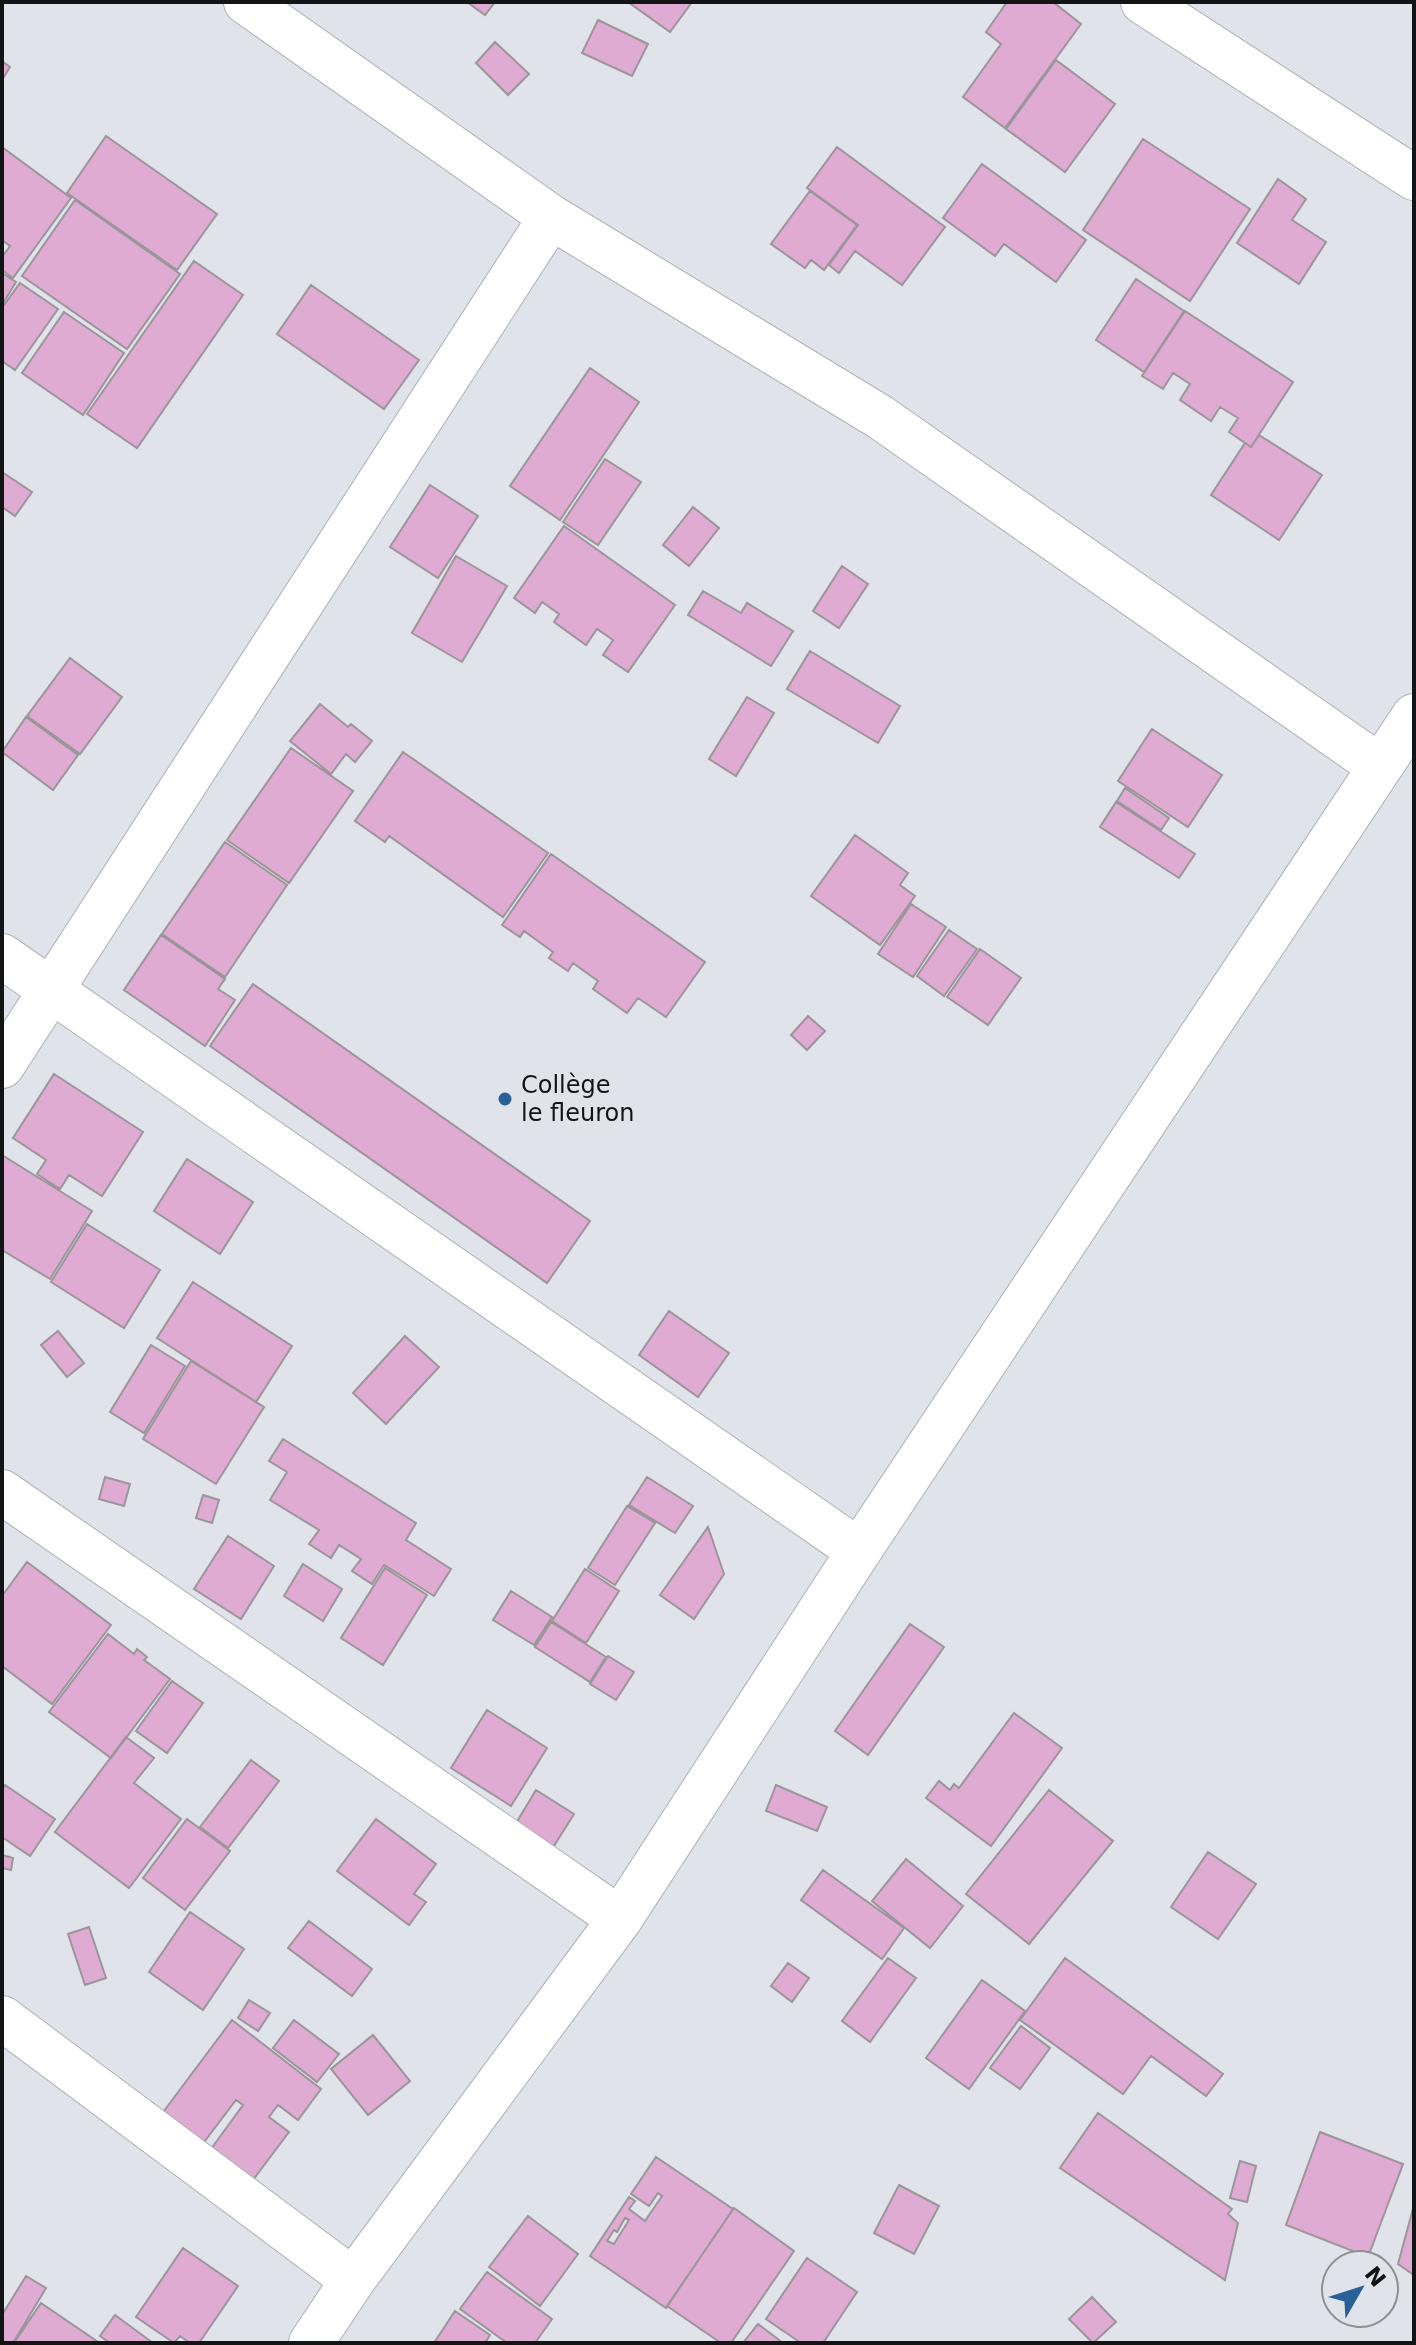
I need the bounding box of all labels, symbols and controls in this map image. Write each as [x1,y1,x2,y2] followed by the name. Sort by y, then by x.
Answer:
[521,1071,634,1127] place label: Collège le fleuron
[496,1090,514,1108] marker: Collège le fleuron
[1320,2249,1400,2329] north arrow
[1360,2262,1391,2292] text: N

